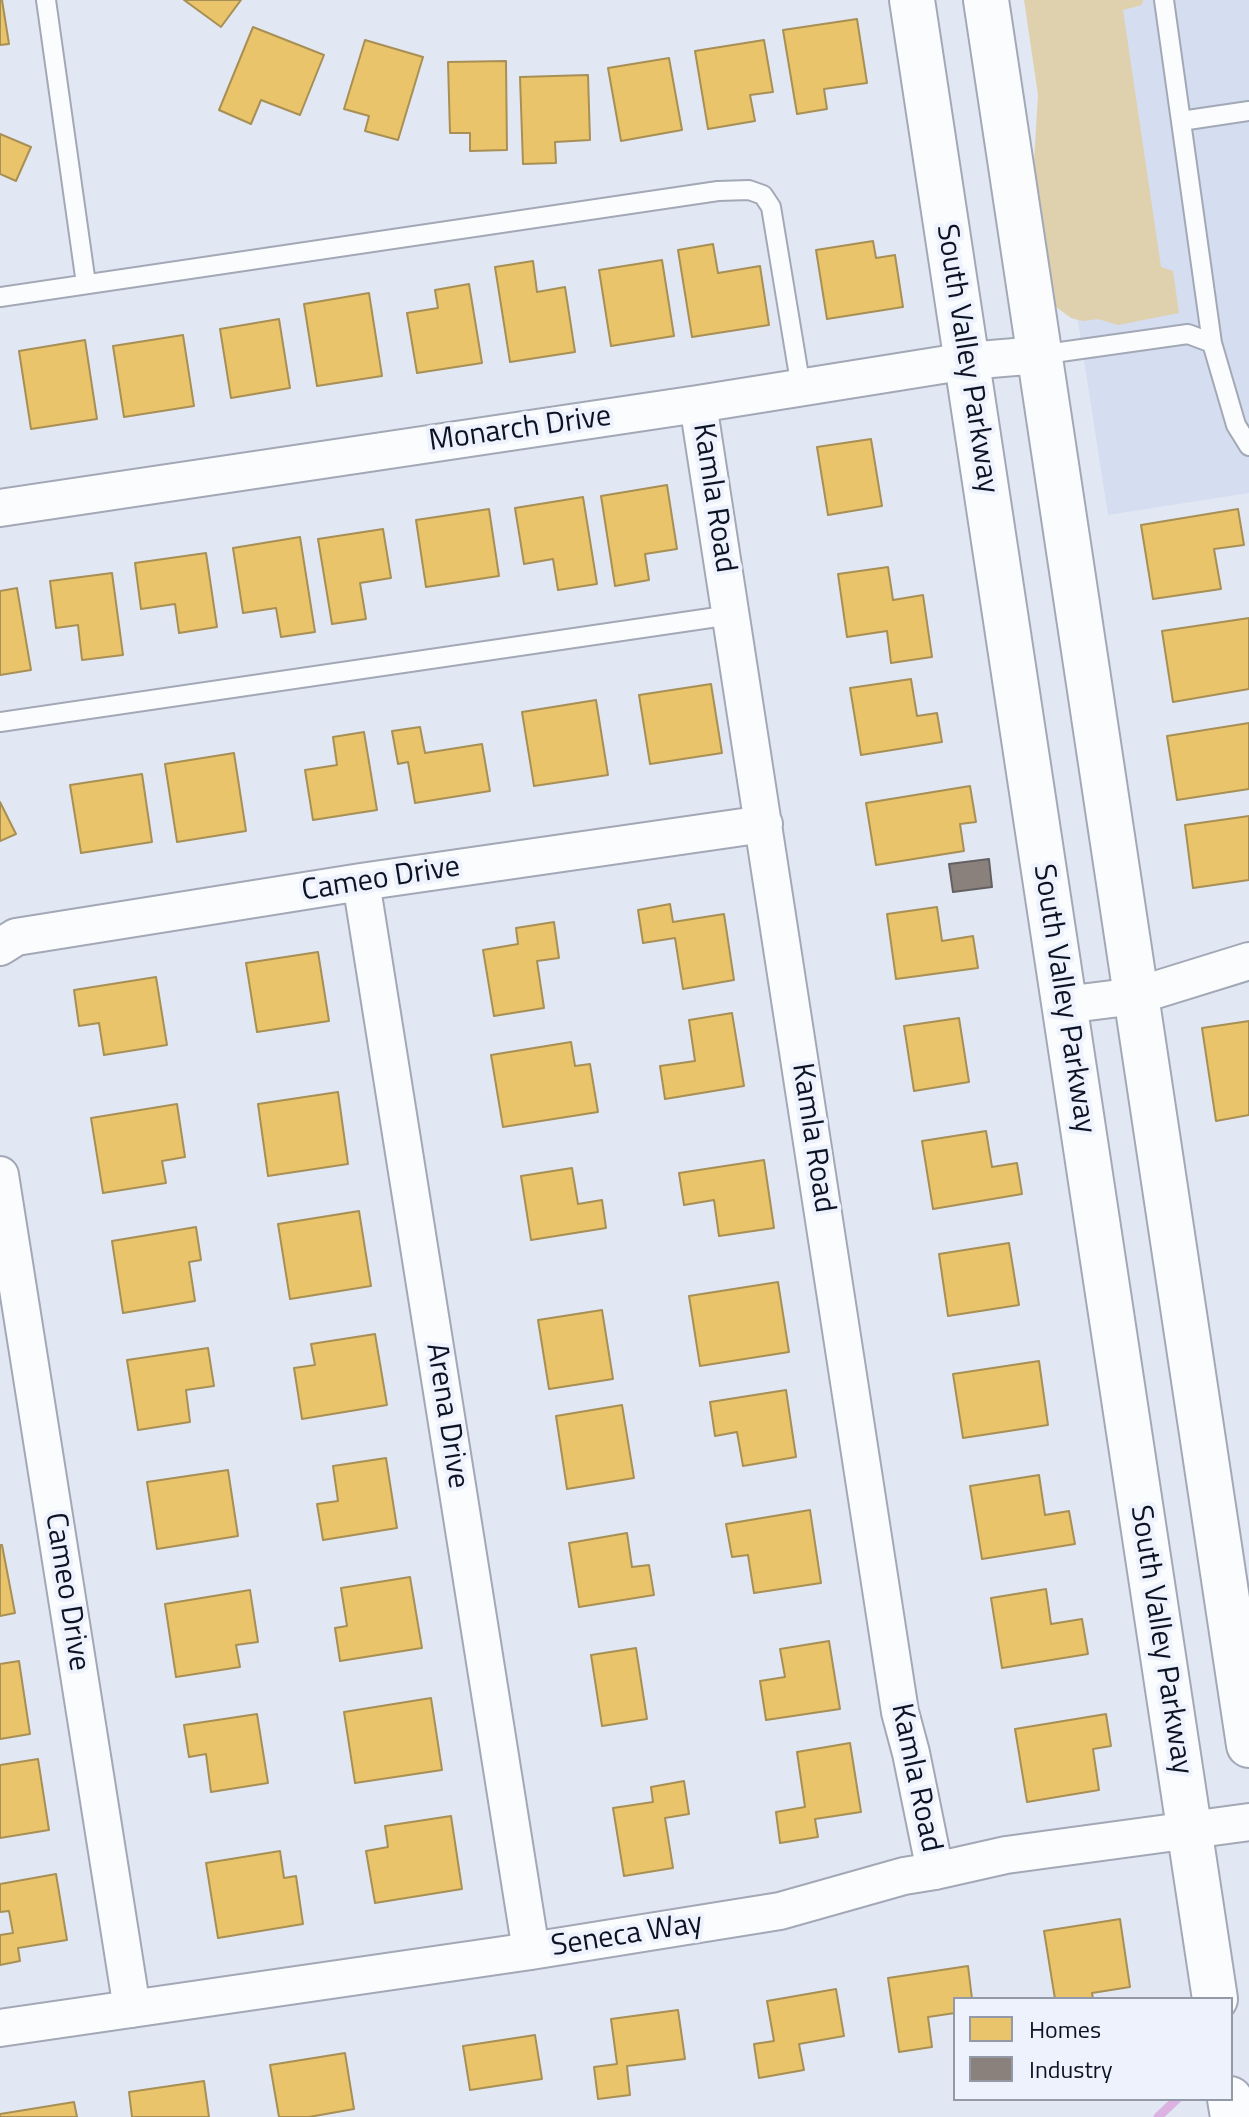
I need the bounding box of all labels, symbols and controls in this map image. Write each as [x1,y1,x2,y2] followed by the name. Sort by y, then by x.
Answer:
[927,222,1005,496] street label: South Valley Parkway
[427,399,613,461] street label: Monarch Drive
[683,421,743,575] street label: Kamla Road
[299,850,463,910] street label: Cameo Drive
[1024,862,1102,1136] street label: South Valley Parkway
[782,1061,842,1215] street label: Kamla Road
[417,1341,475,1491] street label: Arena Drive
[1121,1503,1199,1777] street label: South Valley Parkway
[36,1510,96,1674] street label: Cameo Drive
[882,1701,948,1855] street label: Kamla Road
[549,1906,705,1966] street label: Seneca Way
[953,1997,1233,2101] legend
[1029,2011,1101,2047] text: Homes
[1029,2051,1113,2087] text: Industry

